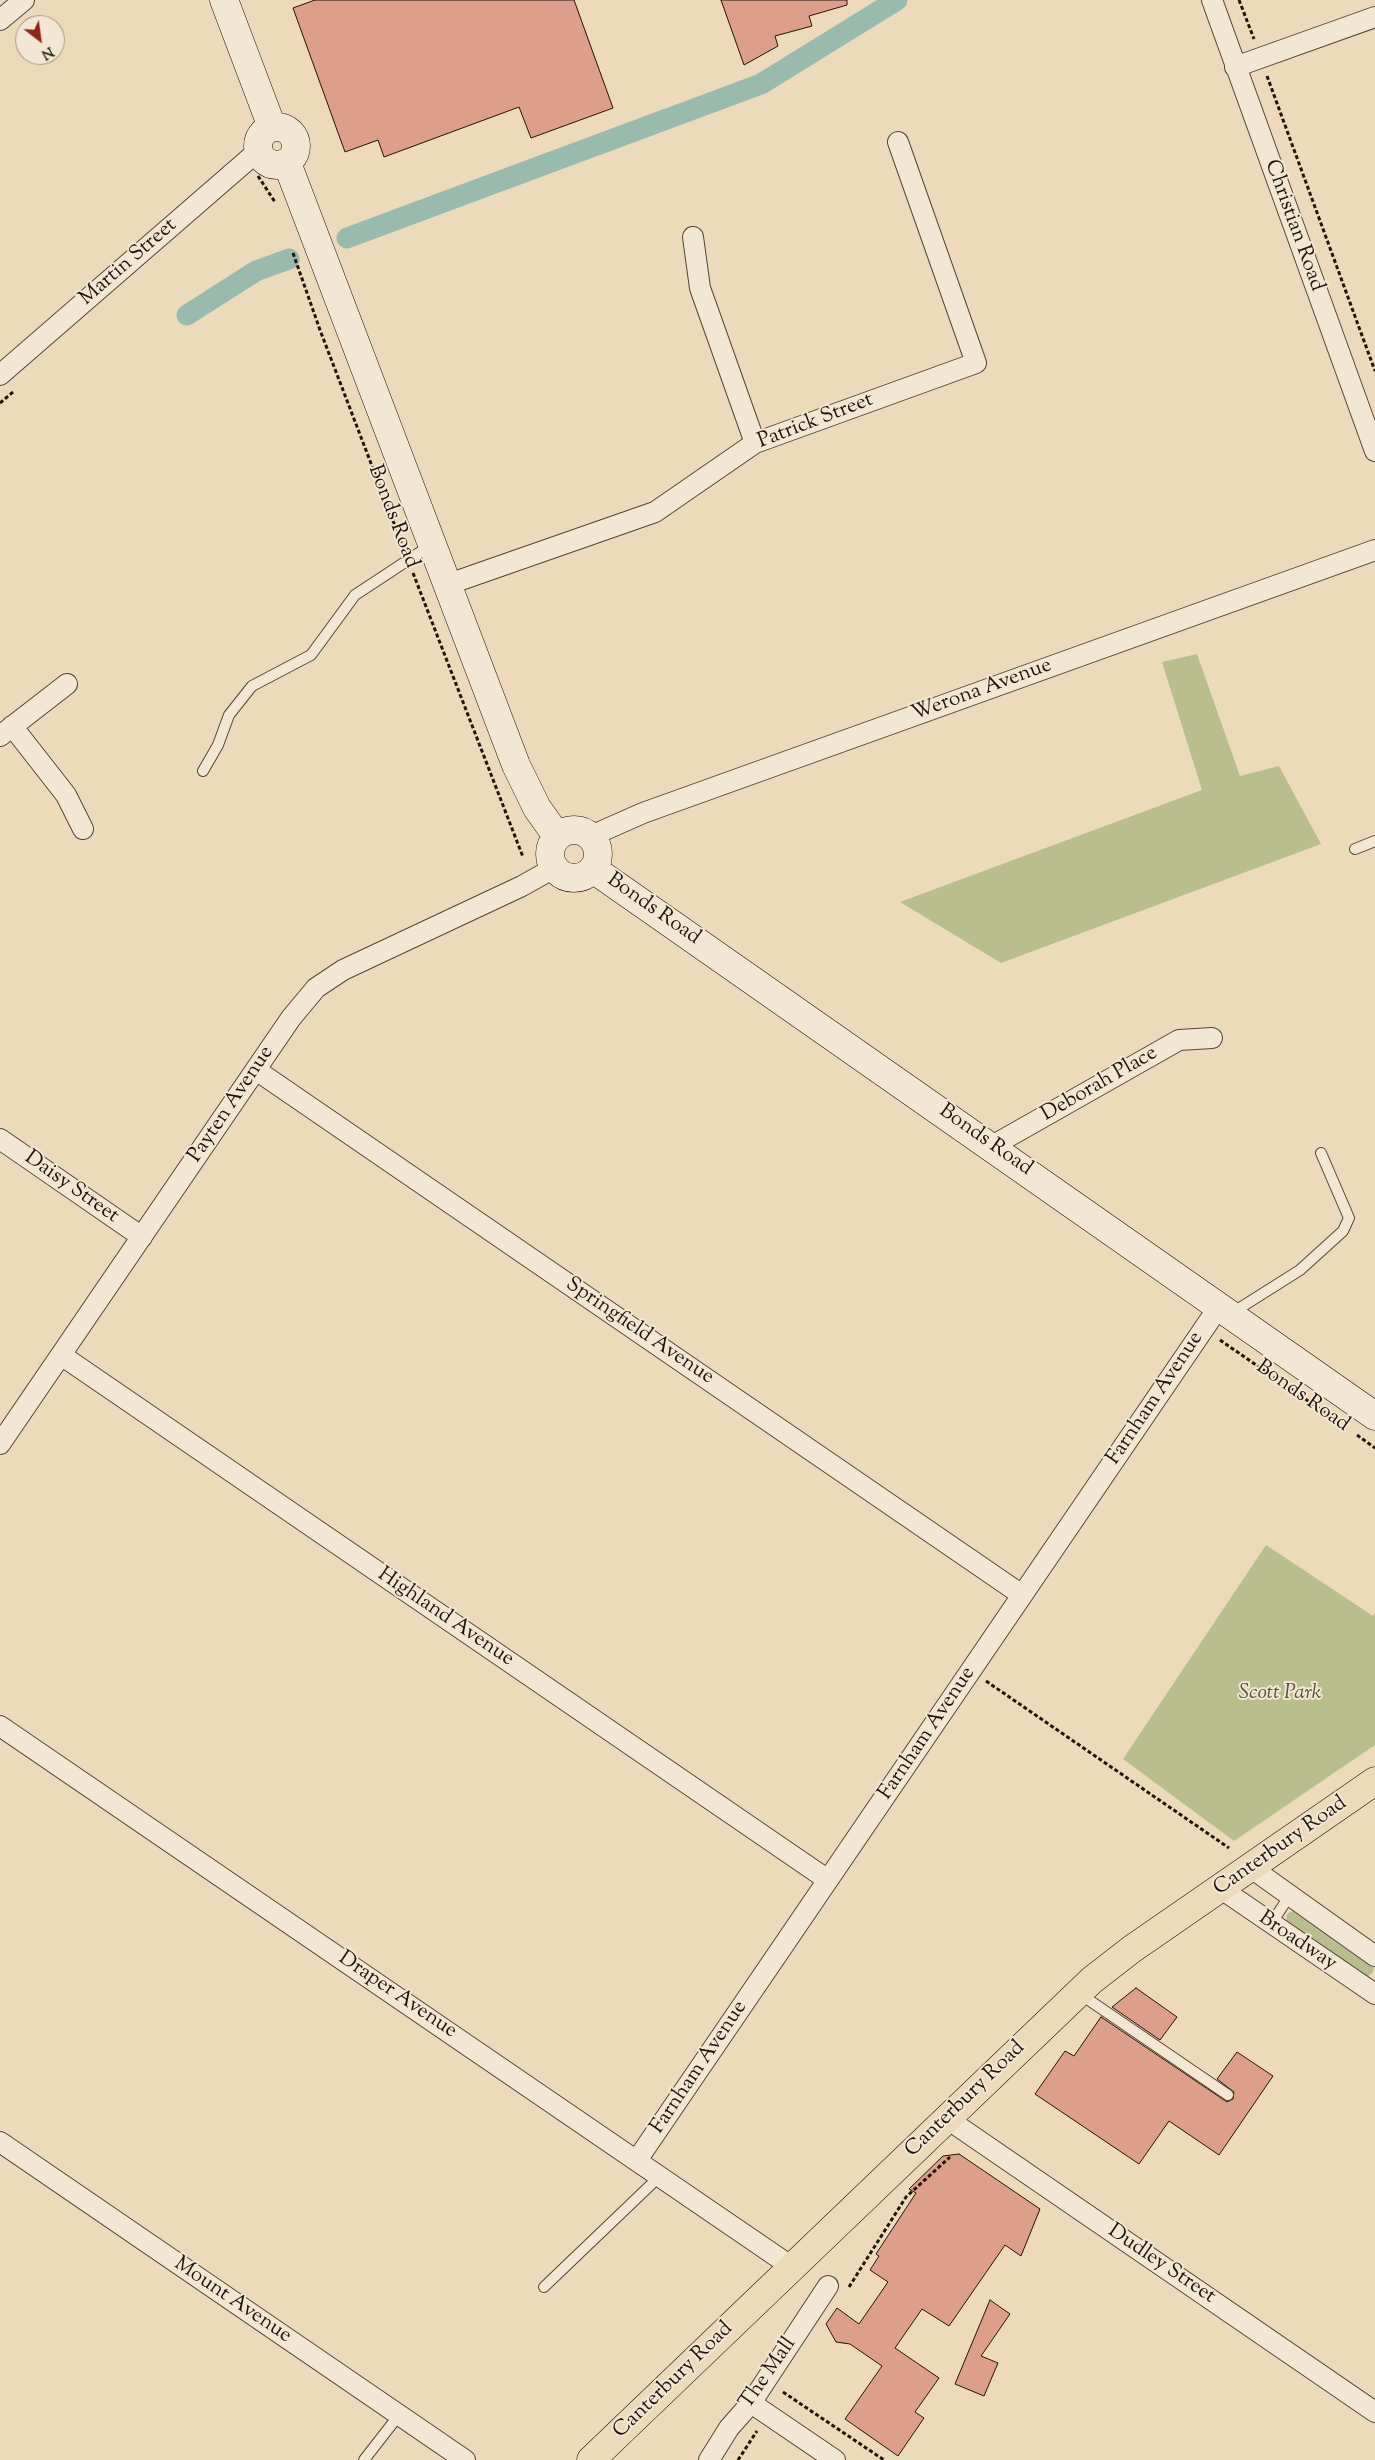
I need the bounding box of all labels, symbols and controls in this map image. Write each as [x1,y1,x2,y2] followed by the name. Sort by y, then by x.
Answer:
[15,15,65,65] north arrow
[37,41,57,64] text: N
[1258,157,1328,295] street label: Christian Road
[75,214,183,312] street label: Martin Street
[755,388,877,456] street label: Patrick Street
[361,462,423,572] street label: Bonds Road
[909,654,1055,728] street label: Werona Avenue
[601,868,705,952] street label: Bonds Road
[184,1042,280,1168] street label: Payten Avenue
[1037,1042,1163,1128] street label: Deborah Place
[933,1099,1037,1183] street label: Bonds Road
[19,1146,123,1230] street label: Daisy Street
[560,1273,718,1391] street label: Springfield Avenue
[1102,1328,1210,1470] street label: Farnham Avenue
[1250,1355,1354,1439] street label: Bonds Road
[372,1563,518,1673] street label: Highland Avenue
[874,1663,982,1805] street label: Farnham Avenue
[1239,1681,1321,1707] park label: Scott Park
[1210,1792,1352,1902] street label: Canterbury Road
[1253,1907,1341,1977] street label: Broadway
[333,1947,461,2045] street label: Draper Avenue
[646,1997,754,2139] street label: Farnham Avenue
[901,2036,1031,2164] street label: Canterbury Road
[1102,2220,1220,2310] street label: Dudley Street
[168,2252,296,2350] street label: Mount Avenue
[609,2317,739,2445] street label: Canterbury Road
[735,2333,803,2415] street label: The Mall

